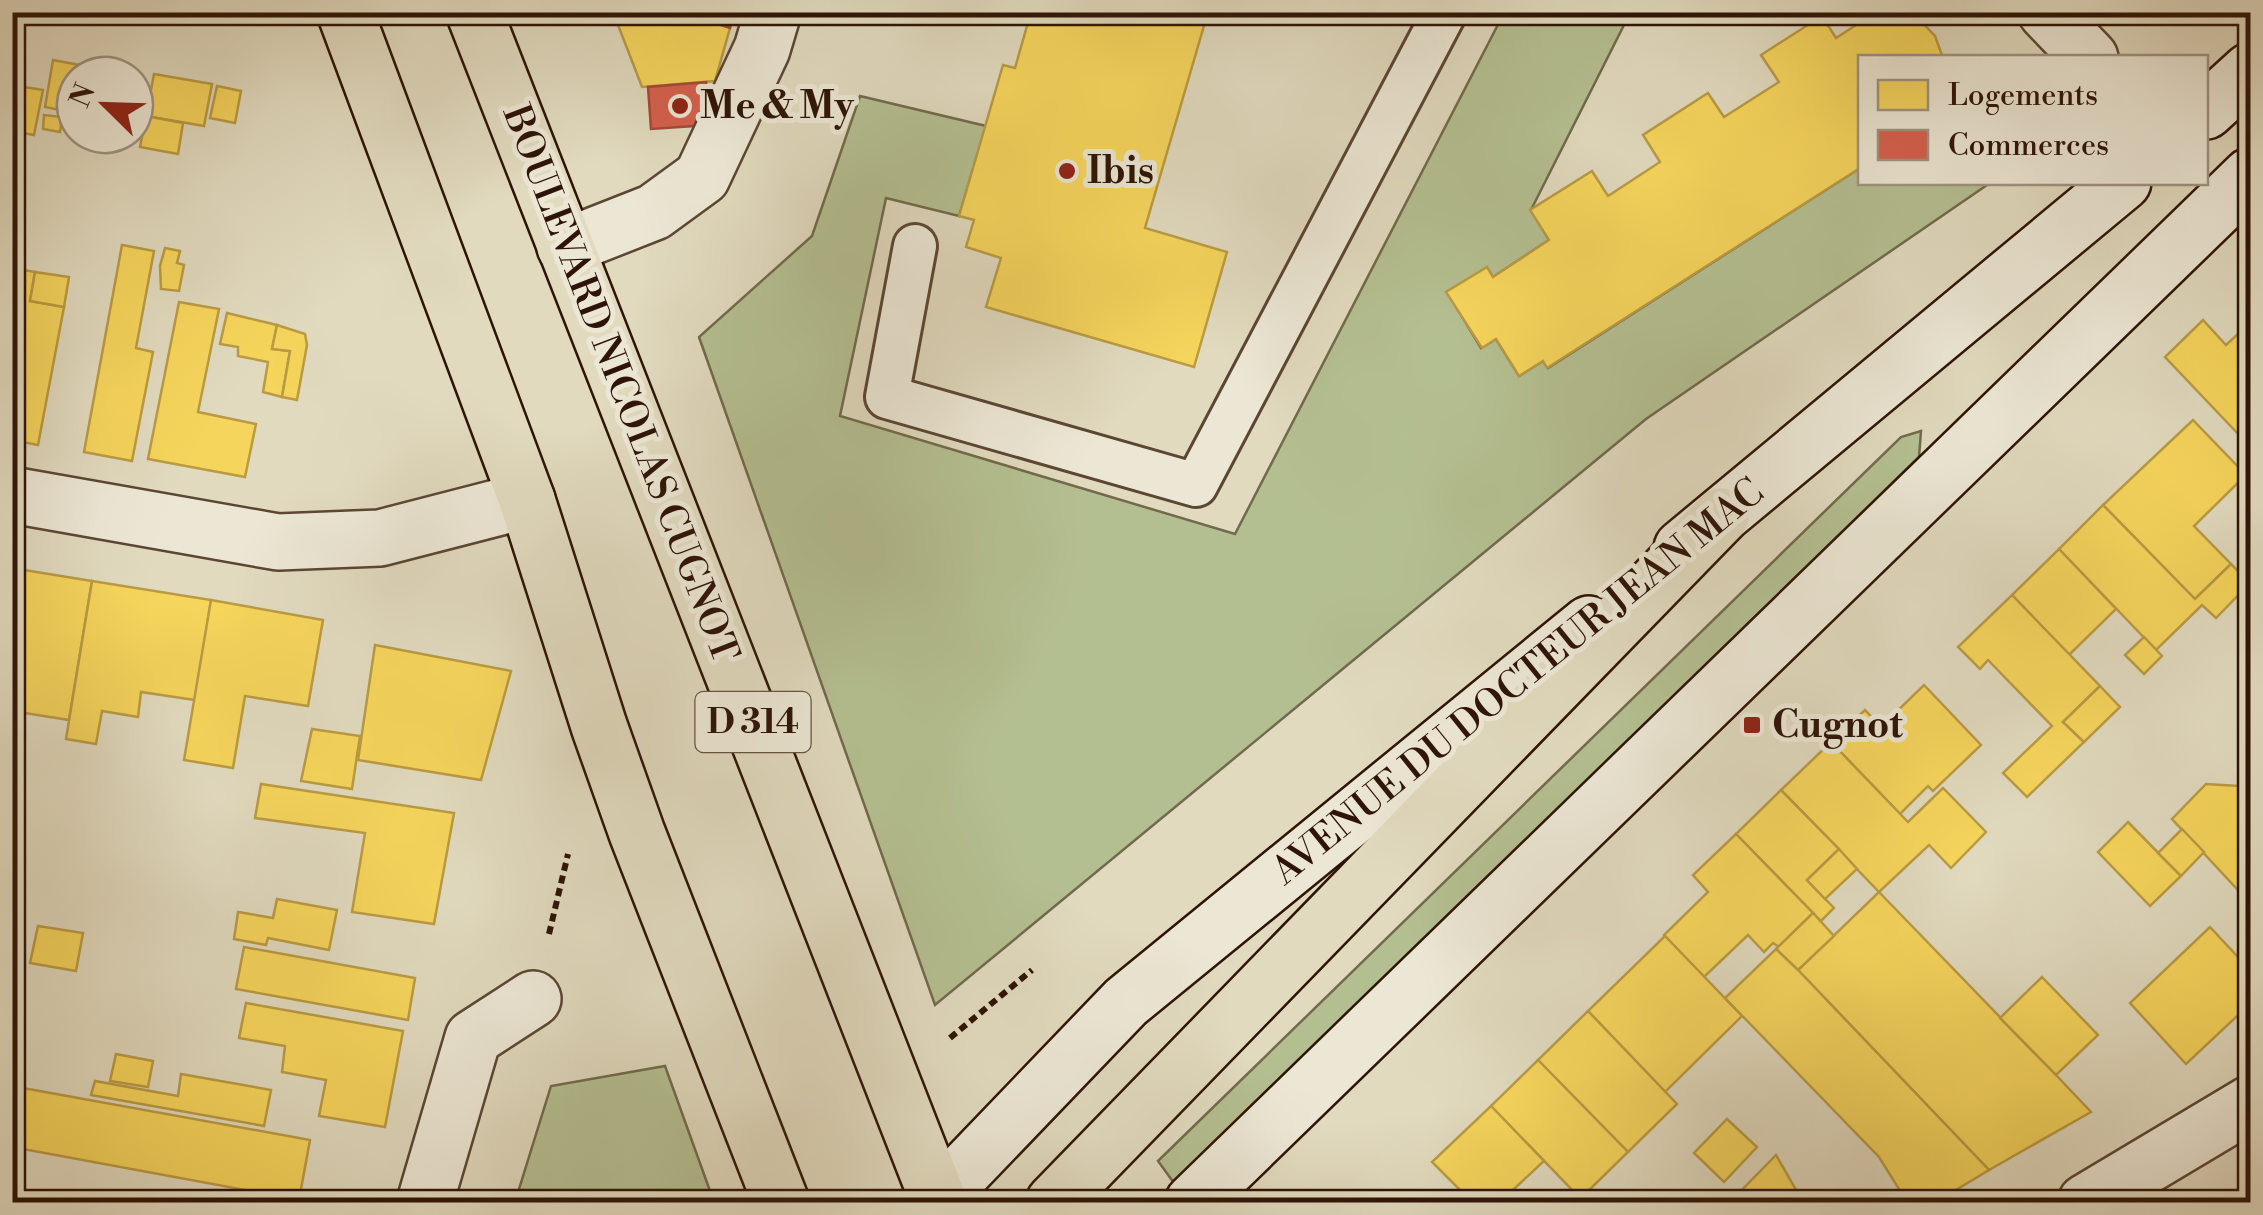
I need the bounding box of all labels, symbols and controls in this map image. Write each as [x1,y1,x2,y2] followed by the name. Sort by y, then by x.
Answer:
[55,55,155,155] north arrow
[1858,55,2208,185] legend
[1948,77,2098,115] text: Logements
[63,79,104,113] text: N
[700,83,855,130] place label: Me & My
[669,95,691,117] marker: Me & My
[491,98,748,669] street label: BOULEVARD NICOLAS CUGNOT
[1948,127,2109,165] text: Commerces
[1087,148,1154,195] place label: Ibis
[1056,160,1078,182] marker: Ibis
[1262,469,1773,896] street label: AVENUE DU DOCTEUR JEAN MAC
[696,692,810,752] road number: D 314
[1772,702,1903,749] place label: Cugnot
[1741,714,1763,736] marker: Cugnot

